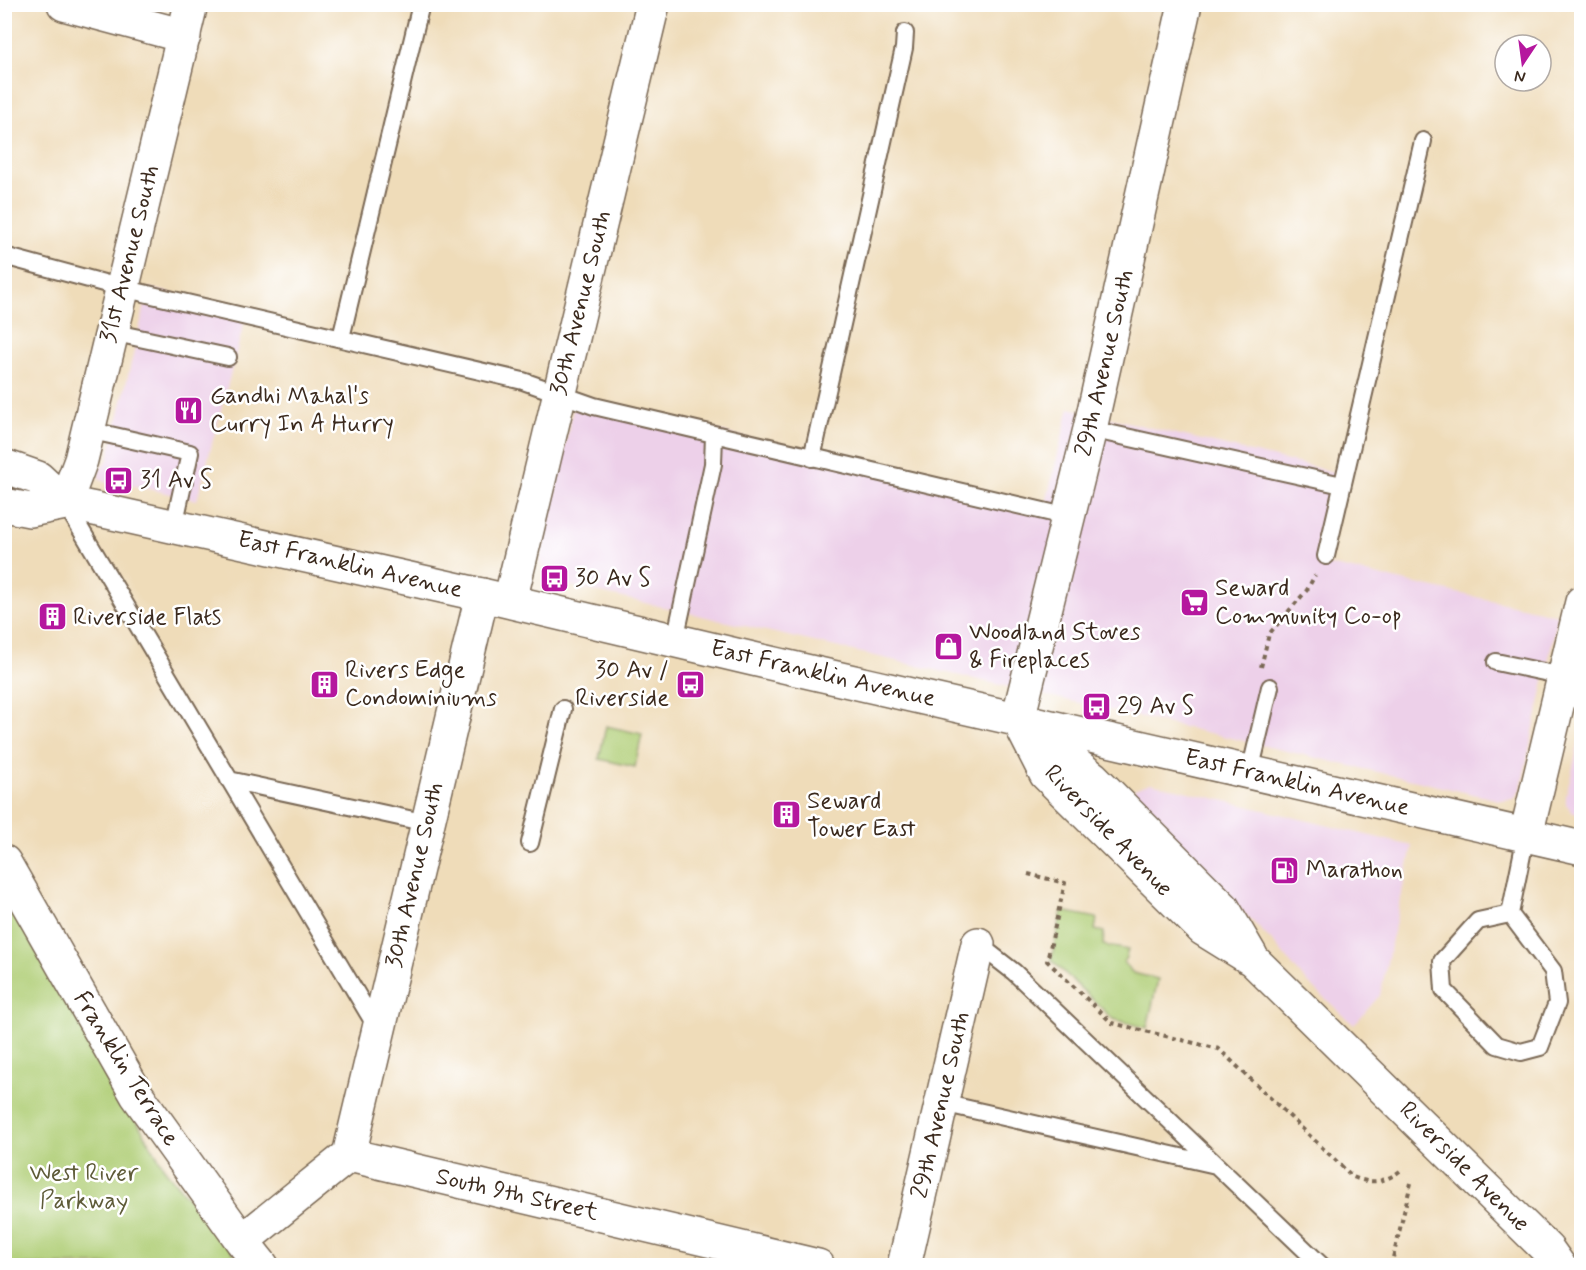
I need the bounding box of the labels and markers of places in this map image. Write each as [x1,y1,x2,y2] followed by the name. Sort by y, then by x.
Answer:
[210,381,394,440] place label: Gandhi Mahal's Curry In A Hurry
[173,394,205,426] restaurant icon: Gandhi Mahal's Curry In A Hurry
[103,464,135,496] bus stop icon: 31 Av S
[140,465,212,496] place label: 31 Av S
[538,562,570,594] bus stop icon: 30 Av S
[575,563,651,594] place label: 30 Av S
[1215,573,1402,632] place label: Seward Community Co-op
[1178,586,1210,618] supermarket icon: Seward Community Co-op
[36,601,68,633] building icon: Riverside Flats
[73,602,221,633] place label: Riverside Flats
[969,617,1141,676] place label: Woodland Stoves & Fireplaces
[932,630,964,662] shop icon: Woodland Stoves & Fireplaces
[345,655,497,714] place label: Rivers Edge Condominiums
[575,655,669,714] place label: 30 Av / Riverside
[308,668,340,700] building icon: Rivers Edge Condominiums
[674,668,706,700] bus stop icon: 30 Av / Riverside
[1080,690,1112,722] bus stop icon: 29 Av S
[1117,691,1194,722] place label: 29 Av S
[807,786,916,845] place label: Seward Tower East
[770,799,802,831] building icon: Seward Tower East
[1269,854,1301,886] fuel station icon: Marathon
[1306,855,1403,886] place label: Marathon

